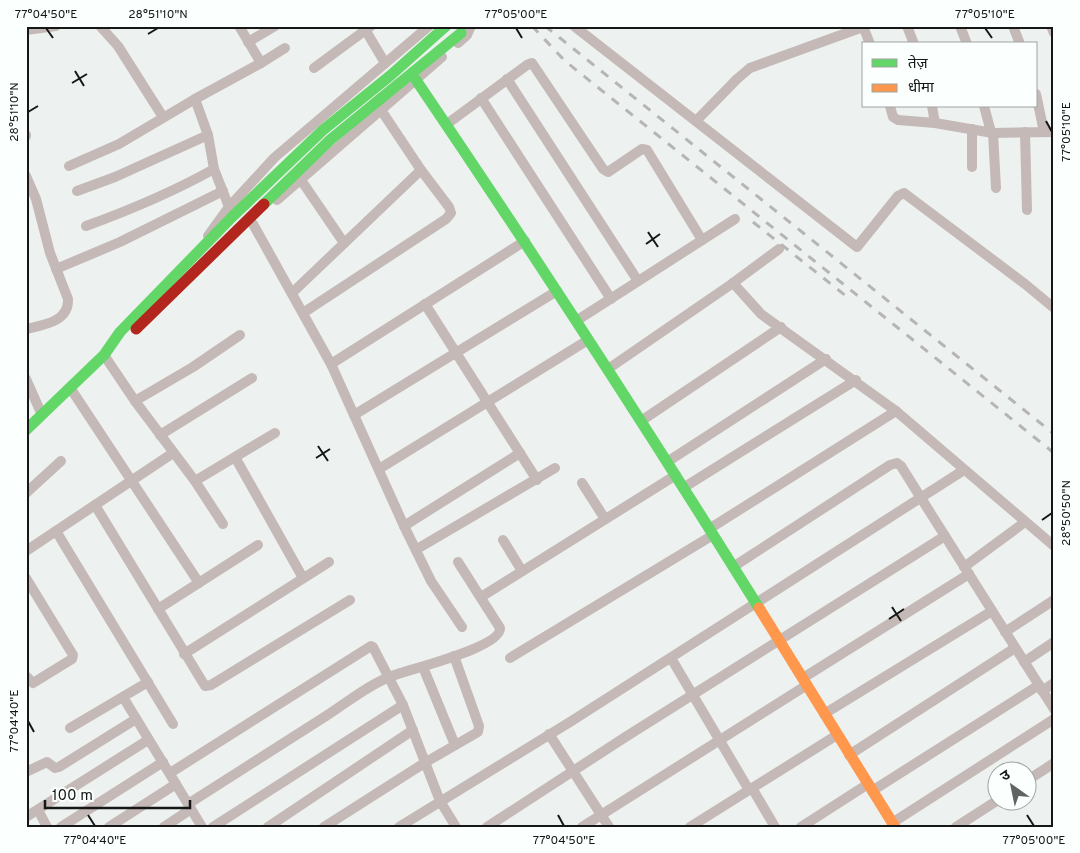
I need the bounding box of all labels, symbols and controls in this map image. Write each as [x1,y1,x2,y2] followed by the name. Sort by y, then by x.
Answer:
[15,7,77,23] text: 77°04'50"E
[128,7,188,23] text: 28°51'10"N
[485,7,547,23] text: 77°05'00"E
[955,7,1015,23] text: 77°05'10"E
[862,42,1038,108] legend
[908,54,929,74] text: तेज़
[908,79,935,98] text: धीमा
[7,82,23,142] text: 28°51'10"N
[1059,102,1075,162] text: 77°05'10"E
[1059,480,1075,546] text: 28°50'50"N
[7,690,23,752] text: 77°04'40"E
[988,760,1038,810] north arrow
[998,767,1014,786] text: उ
[45,778,190,810] scale bar
[52,787,93,806] text: 100 m
[64,833,126,849] text: 77°04'40"E
[533,833,595,849] text: 77°04'50"E
[1003,833,1065,849] text: 77°05'00"E

